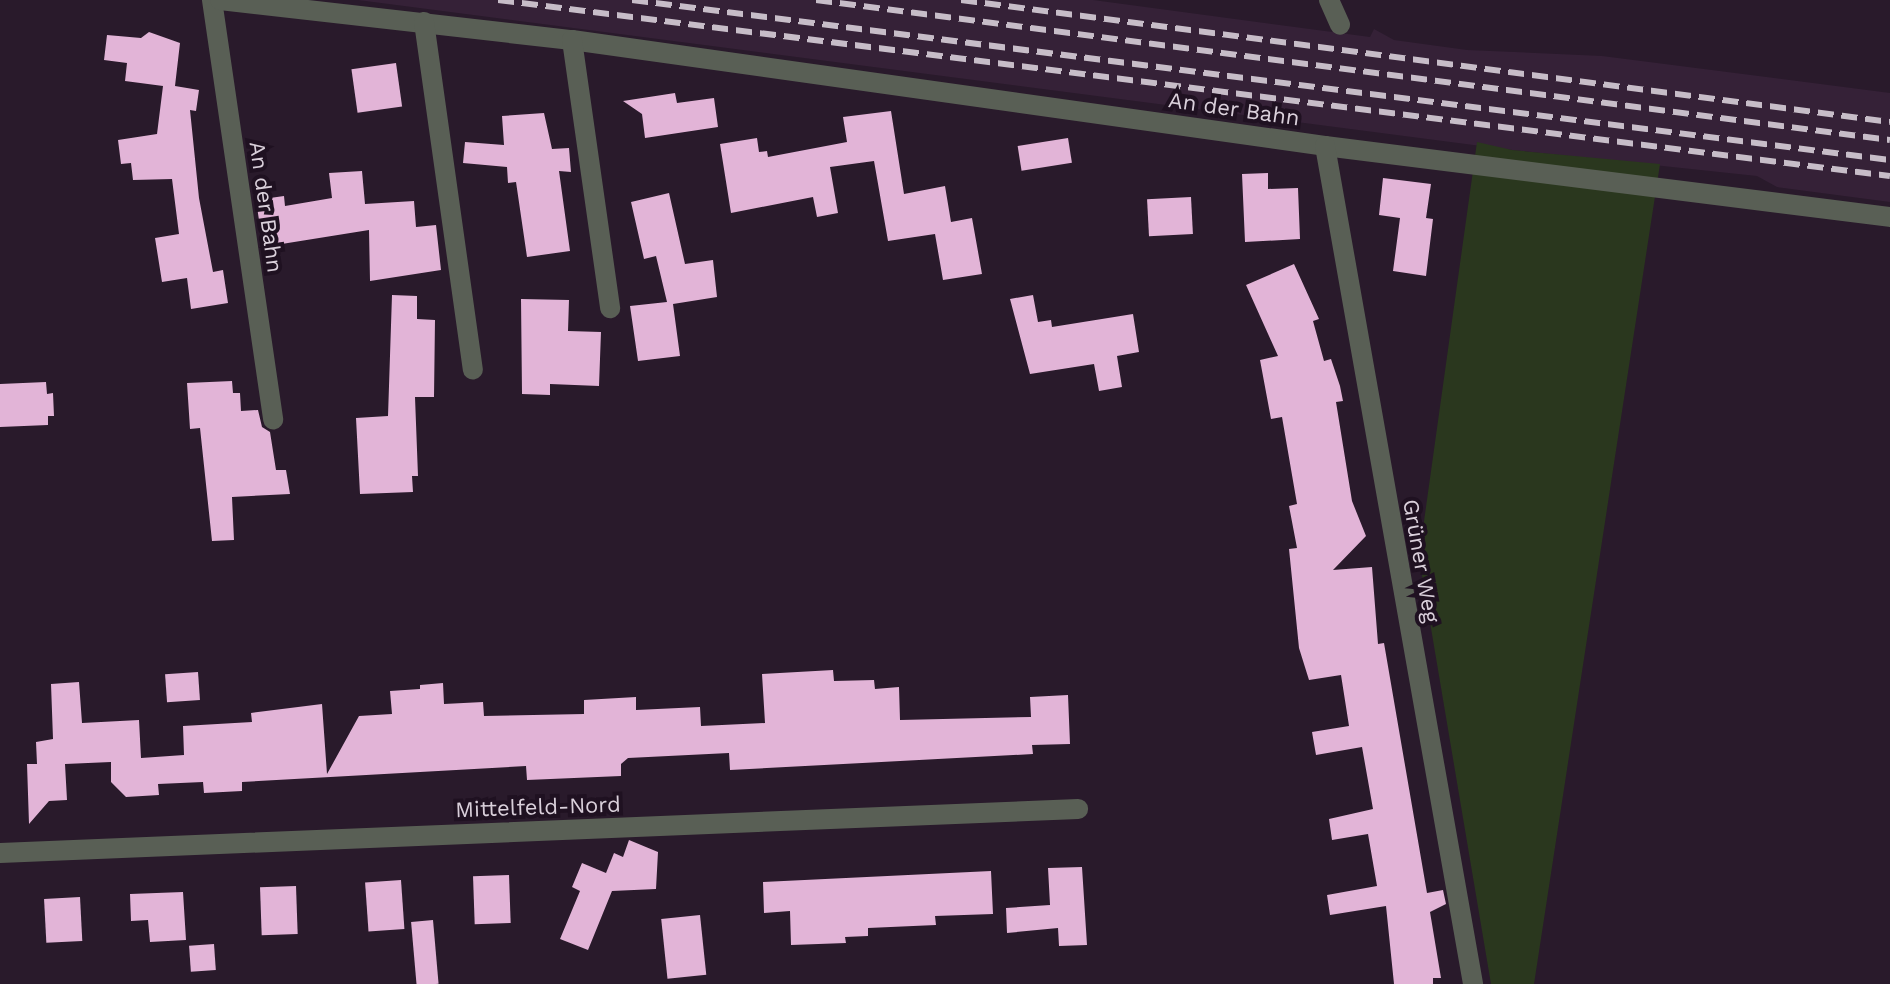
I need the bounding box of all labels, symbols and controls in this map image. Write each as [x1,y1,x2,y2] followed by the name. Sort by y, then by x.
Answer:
[1166,87,1302,131] street label: An der Bahn
[244,139,288,275] street label: An der Bahn
[1397,497,1445,625] street label: Grüner Weg
[455,791,621,823] street label: Mittelfeld-Nord

